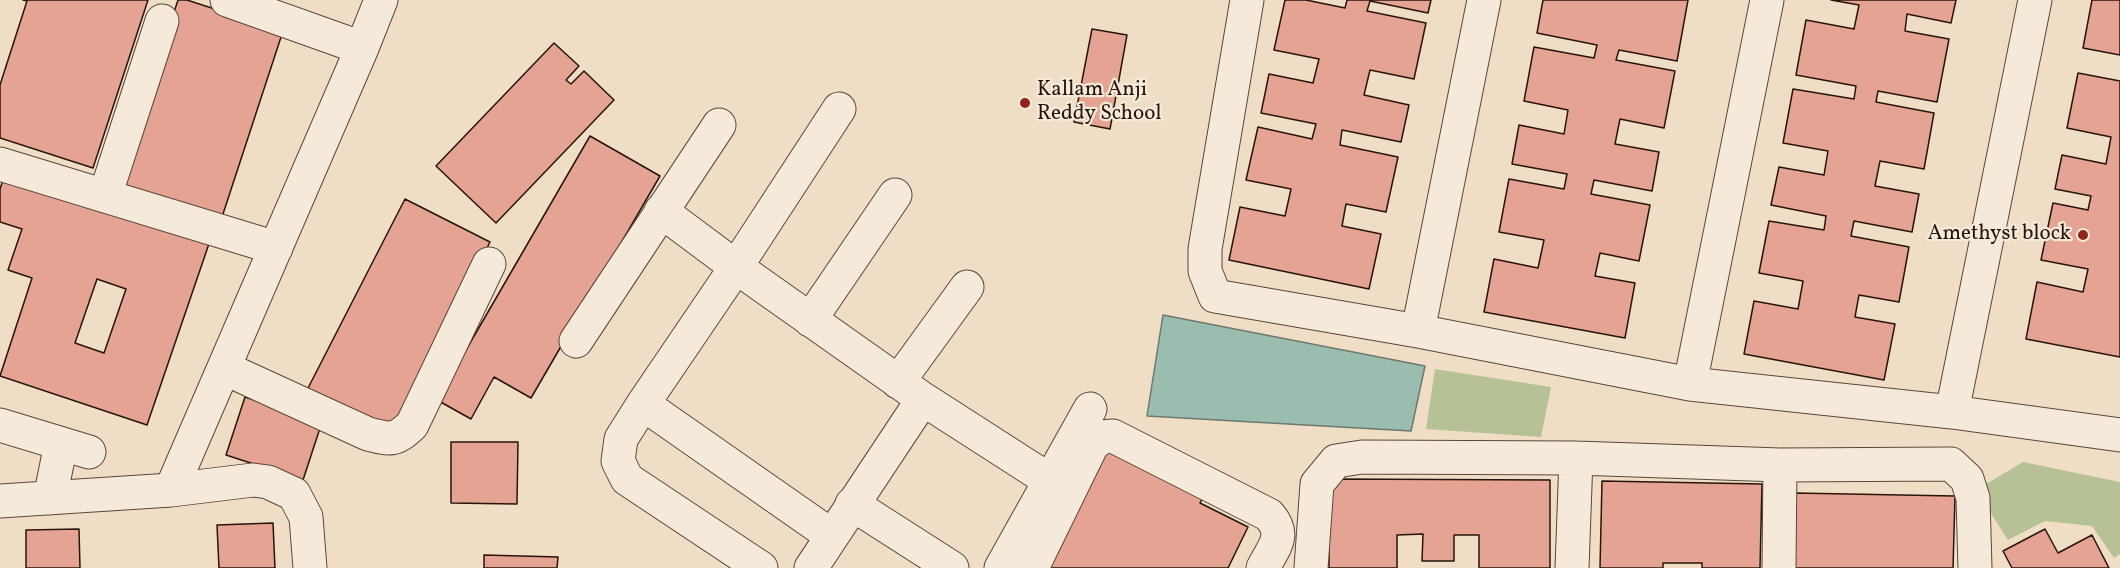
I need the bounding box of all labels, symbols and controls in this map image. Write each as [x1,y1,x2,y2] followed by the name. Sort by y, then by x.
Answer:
[1037,78,1162,128] place label: Kallam Anji Reddy School
[1018,96,1032,110] marker: Kallam Anji Reddy School
[1928,222,2071,248] place label: Amethyst block
[2076,228,2090,242] marker: Amethyst block

